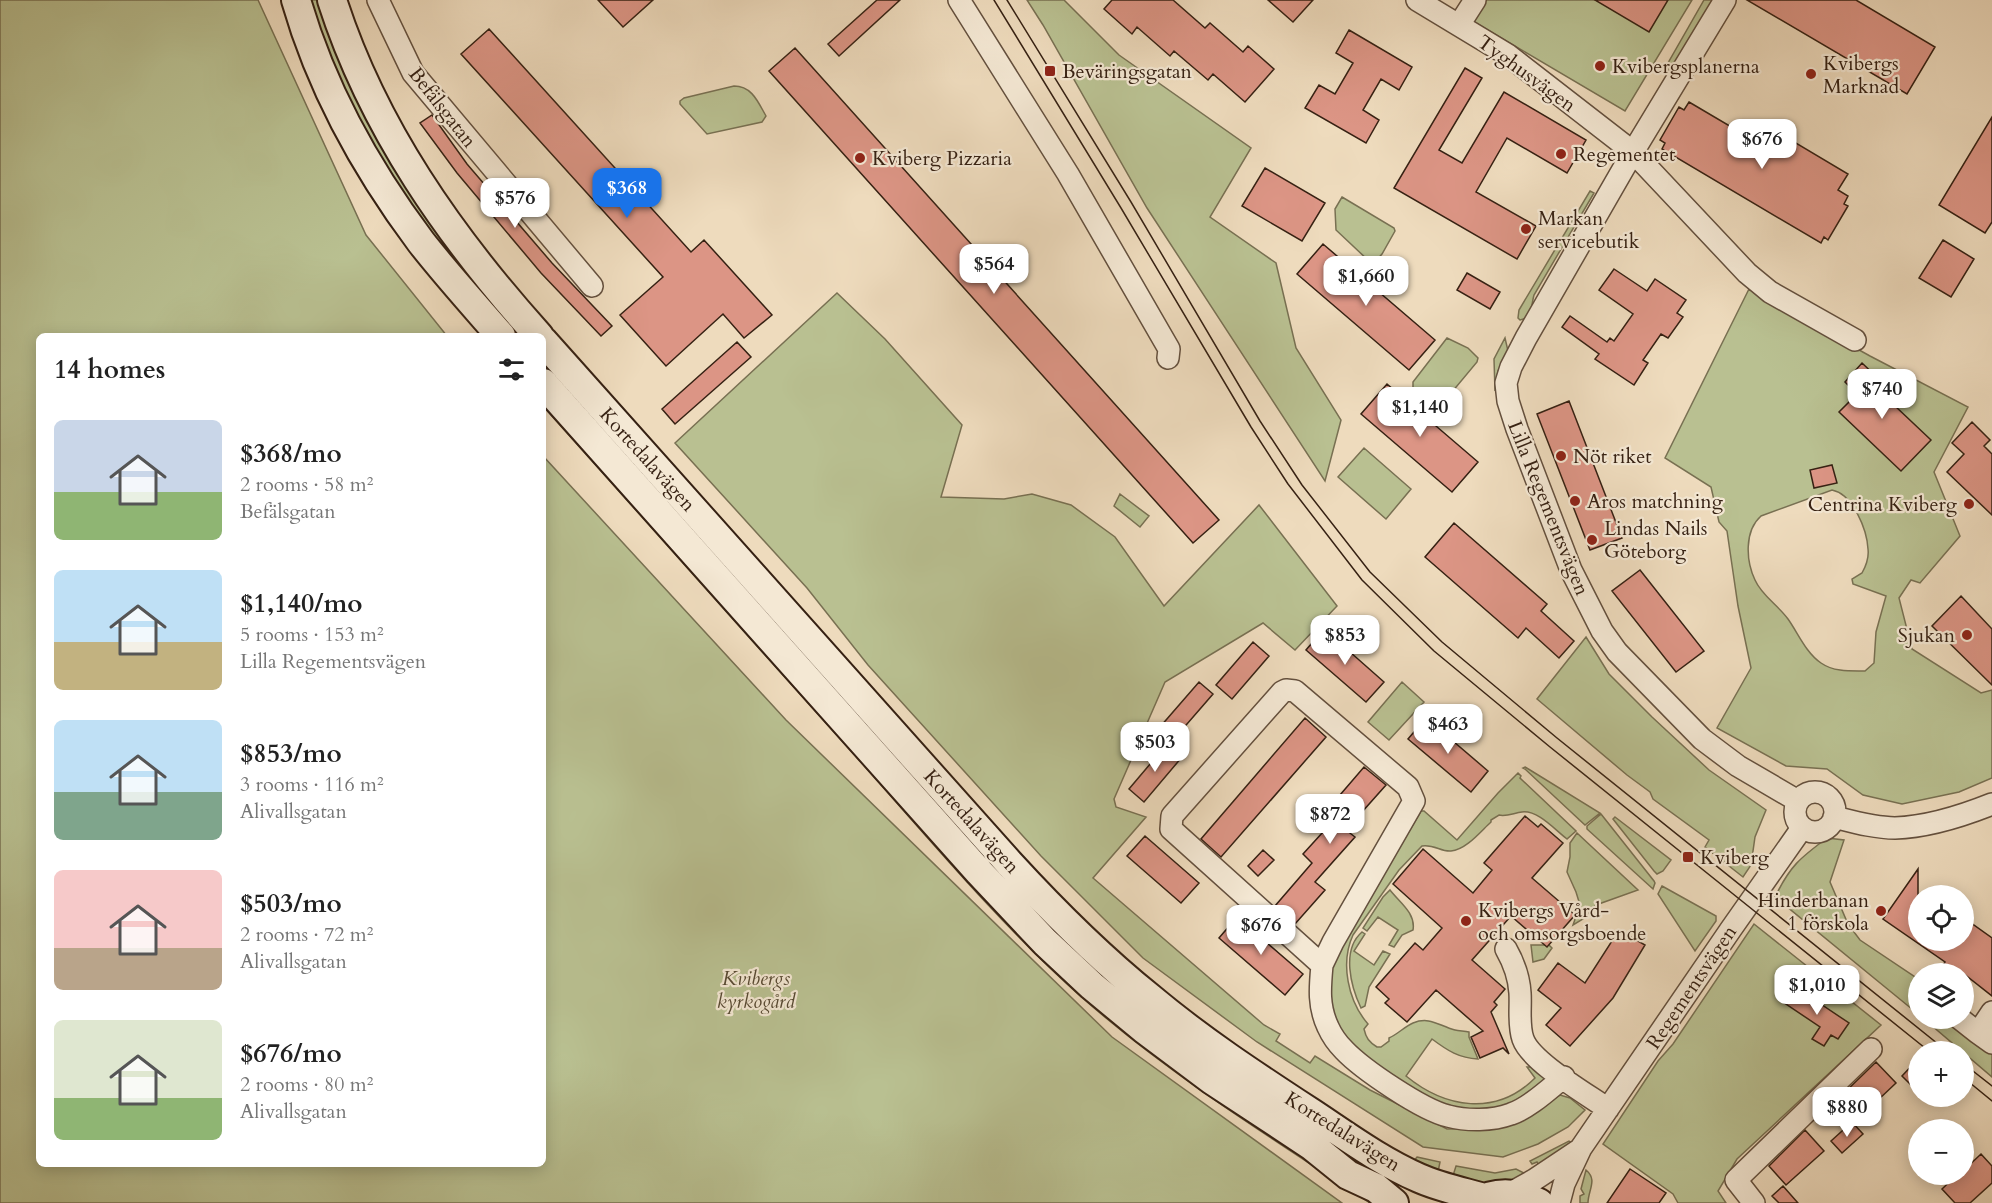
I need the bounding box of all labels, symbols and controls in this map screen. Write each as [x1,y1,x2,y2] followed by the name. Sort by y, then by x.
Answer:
[1472,28,1582,119] street label: Tyghusvägen
[1823,50,1899,100] place label: Kvibergs Marknad
[1612,53,1760,80] place label: Kvibergsplanerna
[1062,58,1193,85] place label: Beväringsgatan
[1593,59,1607,73] marker: Kvibergsplanerna
[403,61,483,154] street label: Befälsgatan
[1043,64,1057,78] marker: Beväringsgatan
[1804,67,1818,81] marker: Kvibergs Marknad
[1726,119,1798,170] pin: $676
[1742,125,1782,152] text: $676
[1573,141,1676,168] place label: Regementet
[872,145,1012,172] place label: Kviberg Pizzaria
[1554,147,1568,161] marker: Regementet
[853,151,867,165] marker: Kviberg Pizzaria
[591,168,663,219] pin: $368
[607,174,647,201] text: $368
[479,178,551,229] pin: $576
[495,184,535,211] text: $576
[1538,205,1640,255] place label: Markan servicebutik
[1519,222,1533,236] marker: Markan servicebutik
[958,244,1030,295] pin: $564
[974,250,1014,277] text: $564
[1317,256,1415,307] pin: $1,660
[1337,262,1395,289] text: $1,660
[54,352,165,387] text: 14 homes
[495,353,528,386] icon: filters
[1846,369,1918,420] pin: $740
[1862,375,1902,402] text: $740
[1371,387,1469,438] pin: $1,140
[1391,393,1449,420] text: $1,140
[593,401,702,518] street label: Kortedalavägen
[1501,417,1596,600] street label: Lilla Regementsvägen
[240,436,342,471] text: $368/mo
[1573,443,1652,470] place label: Nöt riket
[102,444,174,516] icon: home
[1554,449,1568,463] marker: Nöt riket
[240,471,373,498] text: 2 rooms · 58 m²
[1587,488,1724,515] place label: Aros matchning
[1808,491,1958,518] place label: Centrina Kviberg
[1568,494,1582,508] marker: Aros matchning
[1962,497,1976,511] marker: Centrina Kviberg
[240,498,336,525] text: Befälsgatan
[1604,515,1708,565] place label: Lindas Nails Göteborg
[1585,533,1599,547] marker: Lindas Nails Göteborg
[240,586,363,621] text: $1,140/mo
[102,594,174,666] icon: home
[1309,615,1381,666] pin: $853
[240,621,384,648] text: 5 rooms · 153 m²
[1325,621,1365,648] text: $853
[1898,622,1956,649] place label: Sjukan
[1960,628,1974,642] marker: Sjukan
[240,648,426,675] text: Lilla Regementsvägen
[1412,704,1484,755] pin: $463
[1428,710,1468,737] text: $463
[1119,722,1191,773] pin: $503
[1135,728,1175,755] text: $503
[240,736,342,771] text: $853/mo
[102,744,174,816] icon: home
[917,763,1026,880] street label: Kortedalavägen
[240,771,384,798] text: 3 rooms · 116 m²
[1294,794,1366,845] pin: $872
[240,798,347,825] text: Alivallsgatan
[1310,800,1350,827] text: $872
[1700,844,1770,871] place label: Kviberg
[1681,850,1695,864] marker: Kviberg
[1908,885,1974,1185] map controls
[1908,885,1974,951] button: locate
[240,886,342,921] text: $503/mo
[1758,887,1870,937] place label: Hinderbanan 1 förskola
[102,894,174,966] icon: home
[1478,897,1646,947] place label: Kvibergs Vård- och omsorgsboende
[1874,904,1888,918] marker: Hinderbanan 1 förskola
[1225,905,1297,956] pin: $676
[1241,911,1281,938] text: $676
[1459,914,1473,928] marker: Kvibergs Vård- och omsorgsboende
[1640,919,1743,1055] street label: Regementsvägen
[240,921,373,948] text: 2 rooms · 72 m²
[240,948,347,975] text: Alivallsgatan
[1908,963,1974,1029] button: layers
[717,965,797,1015] park label: Kvibergs kyrkogård
[1768,965,1866,1016] pin: $1,010
[1788,971,1846,998] text: $1,010
[240,1036,342,1071] text: $676/mo
[1908,1041,1974,1107] button: +
[102,1044,174,1116] icon: home
[240,1071,373,1098] text: 2 rooms · 80 m²
[1280,1085,1406,1178] street label: Kortedalavägen
[1811,1087,1883,1138] pin: $880
[1827,1093,1867,1120] text: $880
[240,1098,347,1125] text: Alivallsgatan
[1908,1119,1974,1185] button: −

